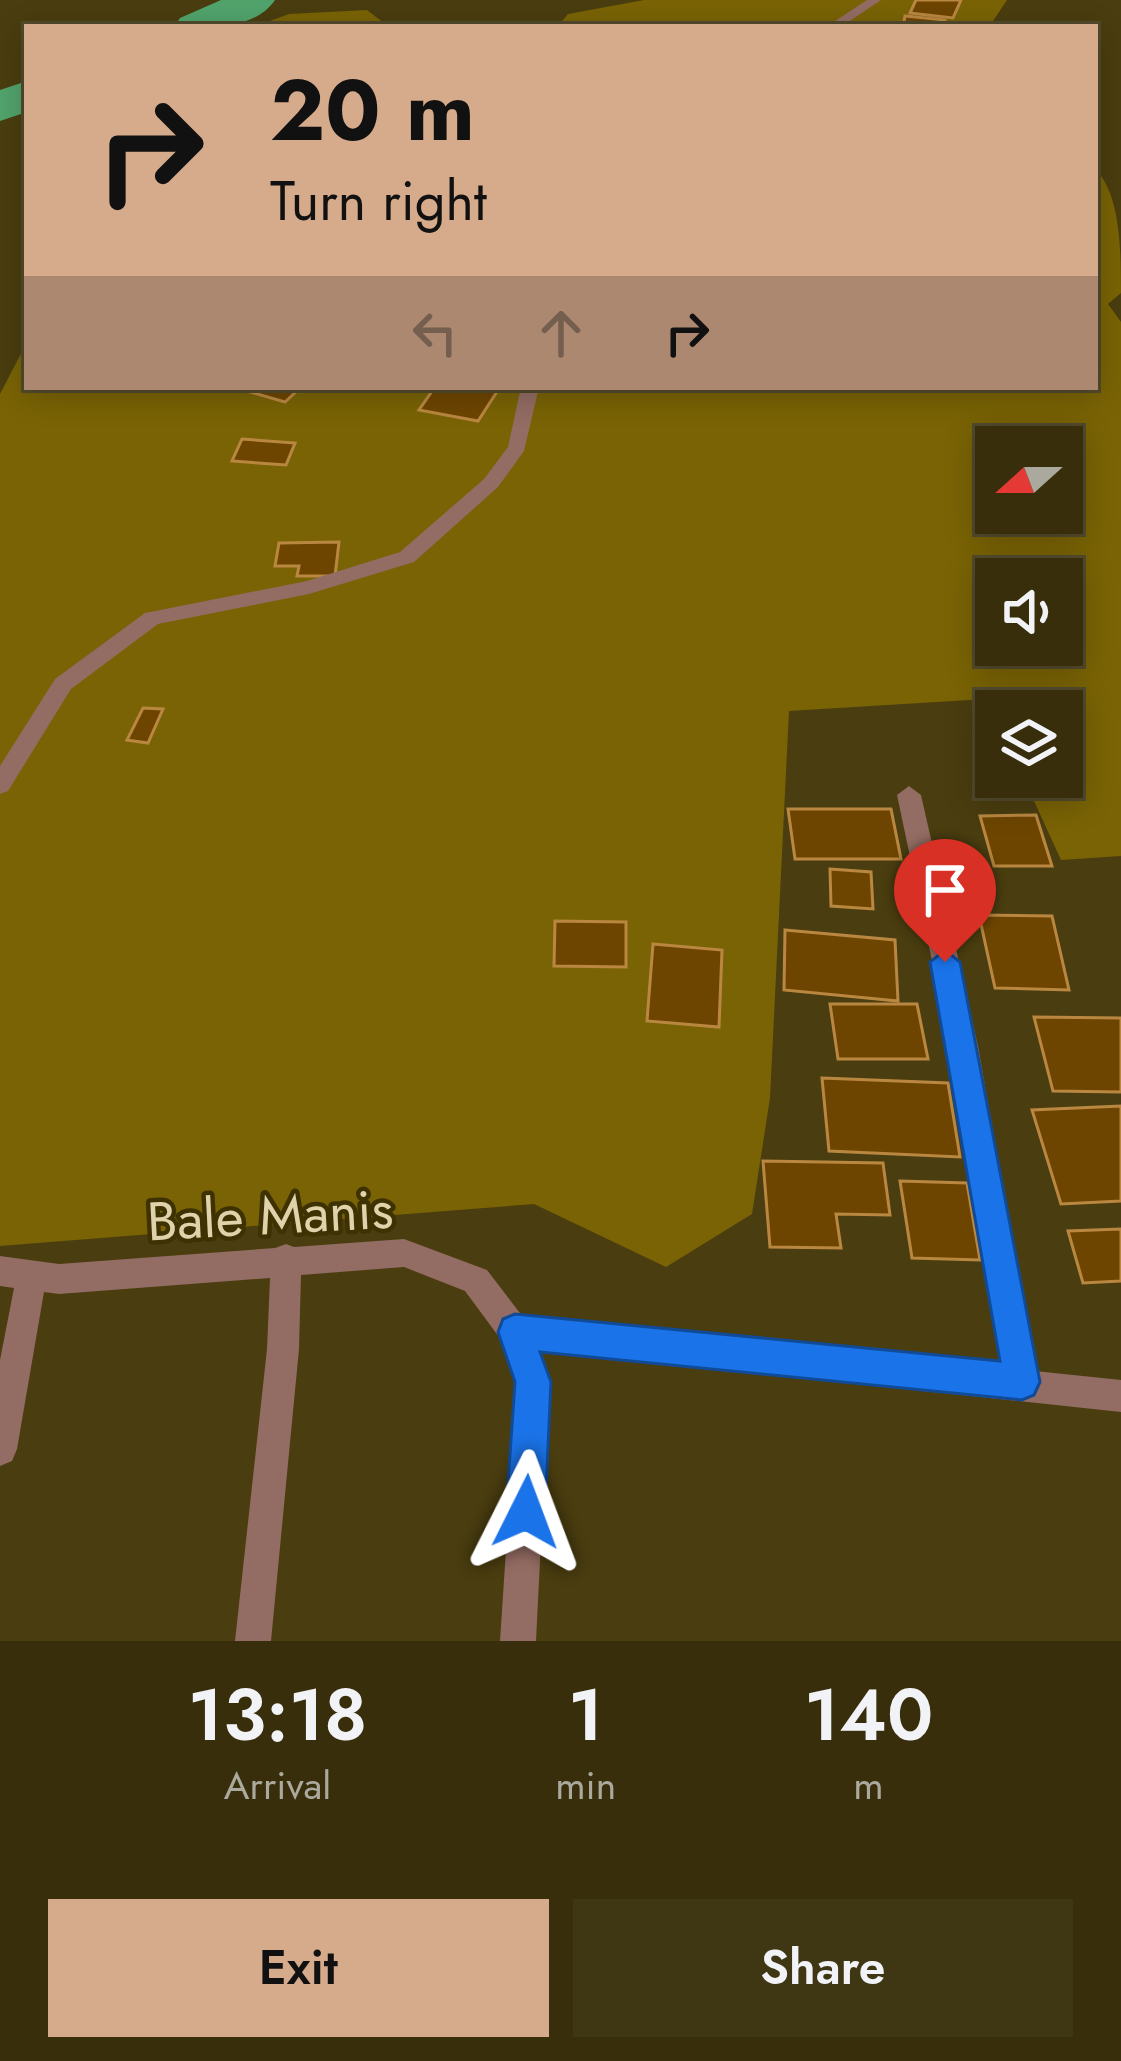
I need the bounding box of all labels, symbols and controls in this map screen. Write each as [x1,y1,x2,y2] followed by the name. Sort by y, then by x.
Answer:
[270,50,475,172] text: 20 m
[72,72,228,228] icon: right
[270,162,487,240] text: Turn right
[402,300,468,366] icon: left
[528,300,594,366] icon: ahead
[654,300,720,366] icon: right
[975,426,1083,534] north arrow
[975,426,1083,798] map controls
[975,558,1083,666] button: sound
[975,690,1083,798] button: layers
[894,839,996,962] pin
[912,857,978,923] icon: arrive
[145,1170,395,1260] street label: Bale Manis
[463,1449,589,1575] position arrow
[188,1663,367,1767] text: 13:18
[568,1663,603,1767] text: 1
[804,1663,933,1767] text: 140
[224,1757,331,1814] text: Arrival
[555,1757,616,1814] text: min
[853,1757,884,1814] text: m
[48,1899,549,2037] button: Exit
[573,1899,1073,2037] button: Share

